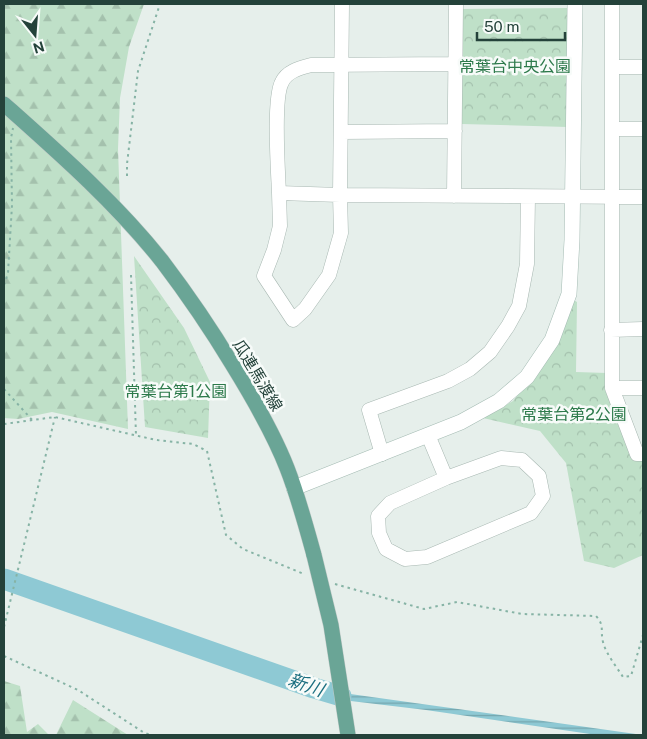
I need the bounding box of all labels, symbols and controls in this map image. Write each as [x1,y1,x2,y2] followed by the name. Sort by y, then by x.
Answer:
[10,10,60,60] north arrow
[477,10,564,42] scale bar
[484,18,519,35] text: 50 m
[31,38,46,57] text: N
[459,57,571,76] park label: 常葉台中央公園
[229,336,286,414] street label: 瓜連馬渡線
[125,382,227,401] park label: 常葉台第1公園
[521,405,627,424] park label: 常葉台第2公園
[286,669,328,701] water label: 新川

